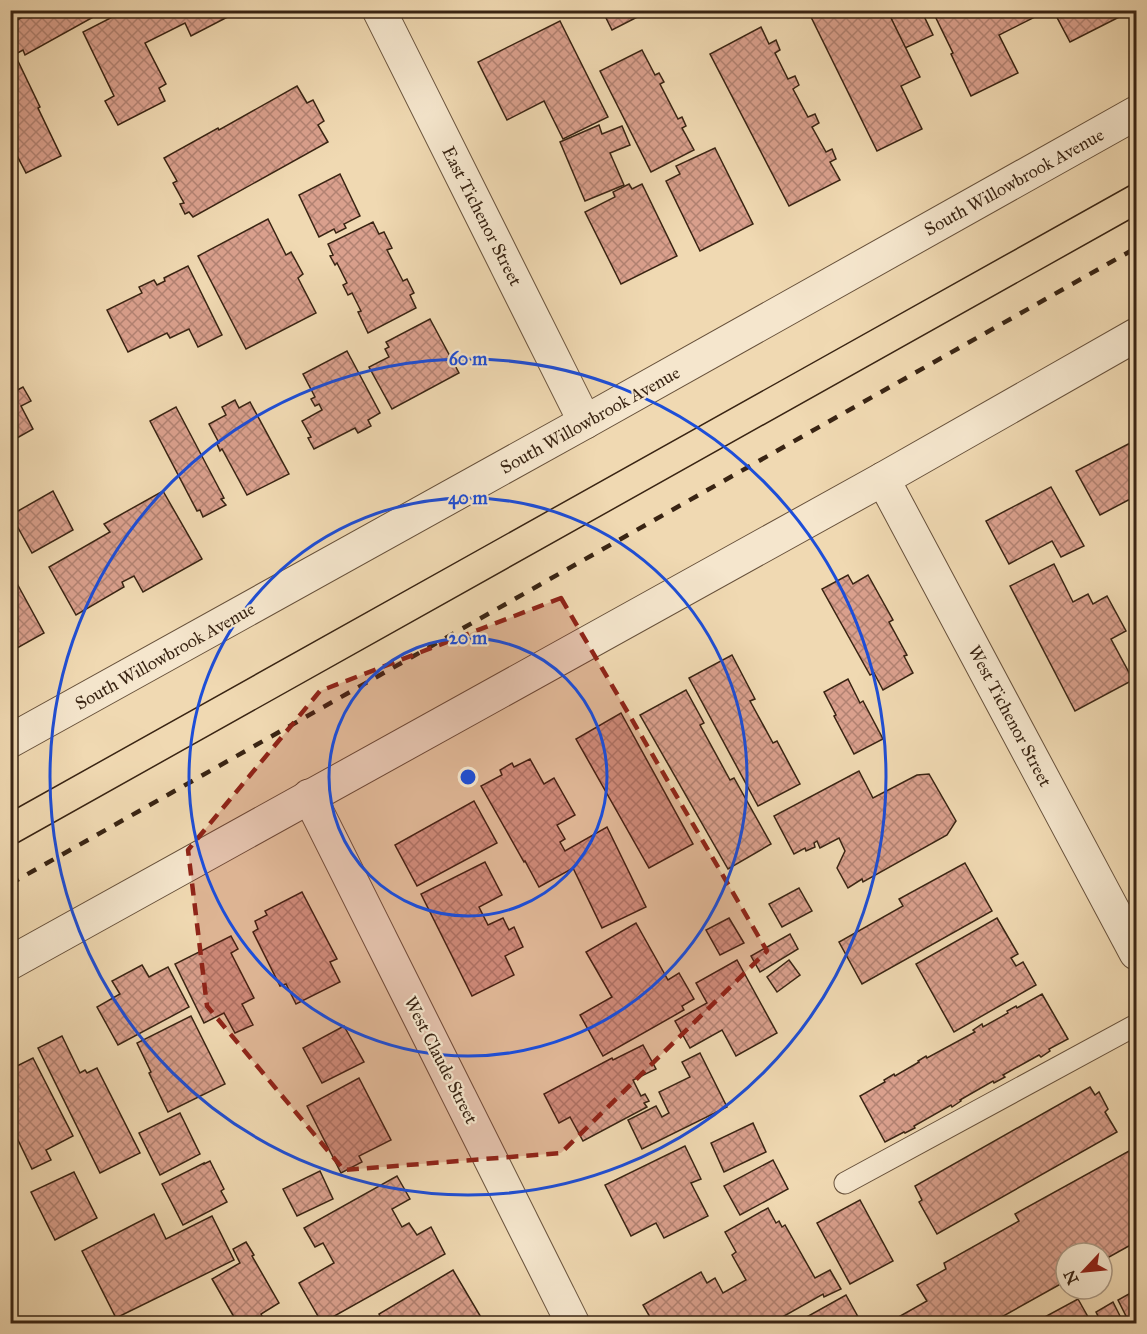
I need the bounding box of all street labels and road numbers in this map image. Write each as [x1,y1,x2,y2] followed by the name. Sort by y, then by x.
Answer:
[920,123,1108,241] street label: South Willowbrook Avenue
[437,142,527,290] street label: East Tichenor Street
[496,361,684,479] street label: South Willowbrook Avenue
[71,597,259,715] street label: South Willowbrook Avenue
[963,641,1057,791] street label: West Tichenor Street
[399,993,483,1128] street label: West Claude Street

